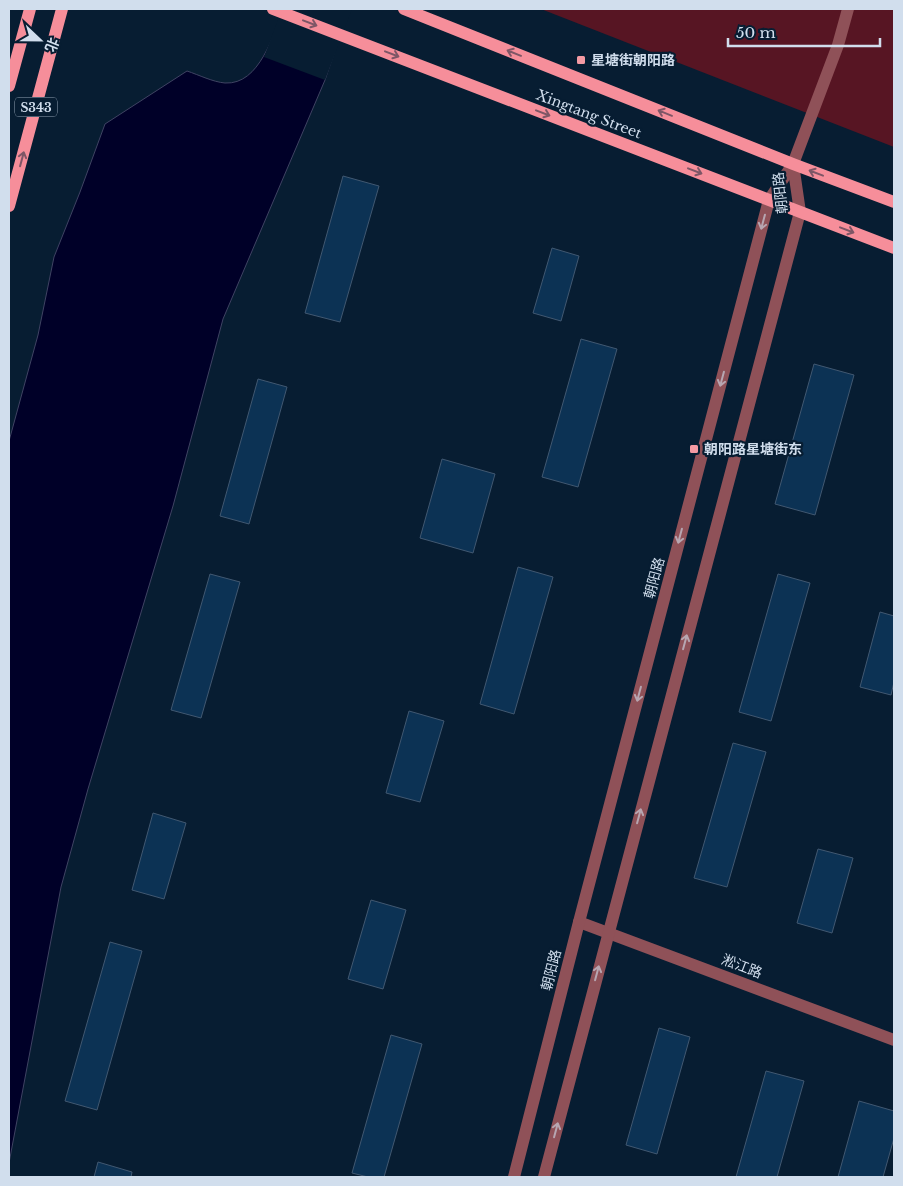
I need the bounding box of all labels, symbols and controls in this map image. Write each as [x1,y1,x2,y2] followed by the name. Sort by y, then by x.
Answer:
[15,15,65,65] north arrow
[728,15,880,47] scale bar
[302,19,317,28] one-way arrow
[736,23,776,42] text: 50 m
[41,35,63,55] text: 北
[507,47,522,57] one-way arrow
[384,50,399,60] one-way arrow
[591,51,675,69] place label: 星塘街朝阳路
[575,54,587,66] marker: 星塘街朝阳路
[534,86,645,143] street label: Xingtang Street
[15,98,57,116] road number: S343
[658,108,673,117] one-way arrow
[535,109,551,118] one-way arrow
[17,152,27,168] one-way arrow
[687,167,702,176] one-way arrow
[809,167,824,177] one-way arrow
[769,171,791,215] street label: 朝阳路
[758,214,767,230] one-way arrow
[839,226,854,235] one-way arrow
[717,371,726,387] one-way arrow
[704,440,802,458] place label: 朝阳路星塘街东
[688,443,700,455] marker: 朝阳路星塘街东
[675,528,685,544] one-way arrow
[640,555,668,601] street label: 朝阳路
[681,634,690,650] one-way arrow
[634,685,643,701] one-way arrow
[634,808,644,824] one-way arrow
[537,947,565,993] street label: 朝阳路
[719,950,765,982] street label: 淞江路
[593,965,602,981] one-way arrow
[552,1123,561,1139] one-way arrow

